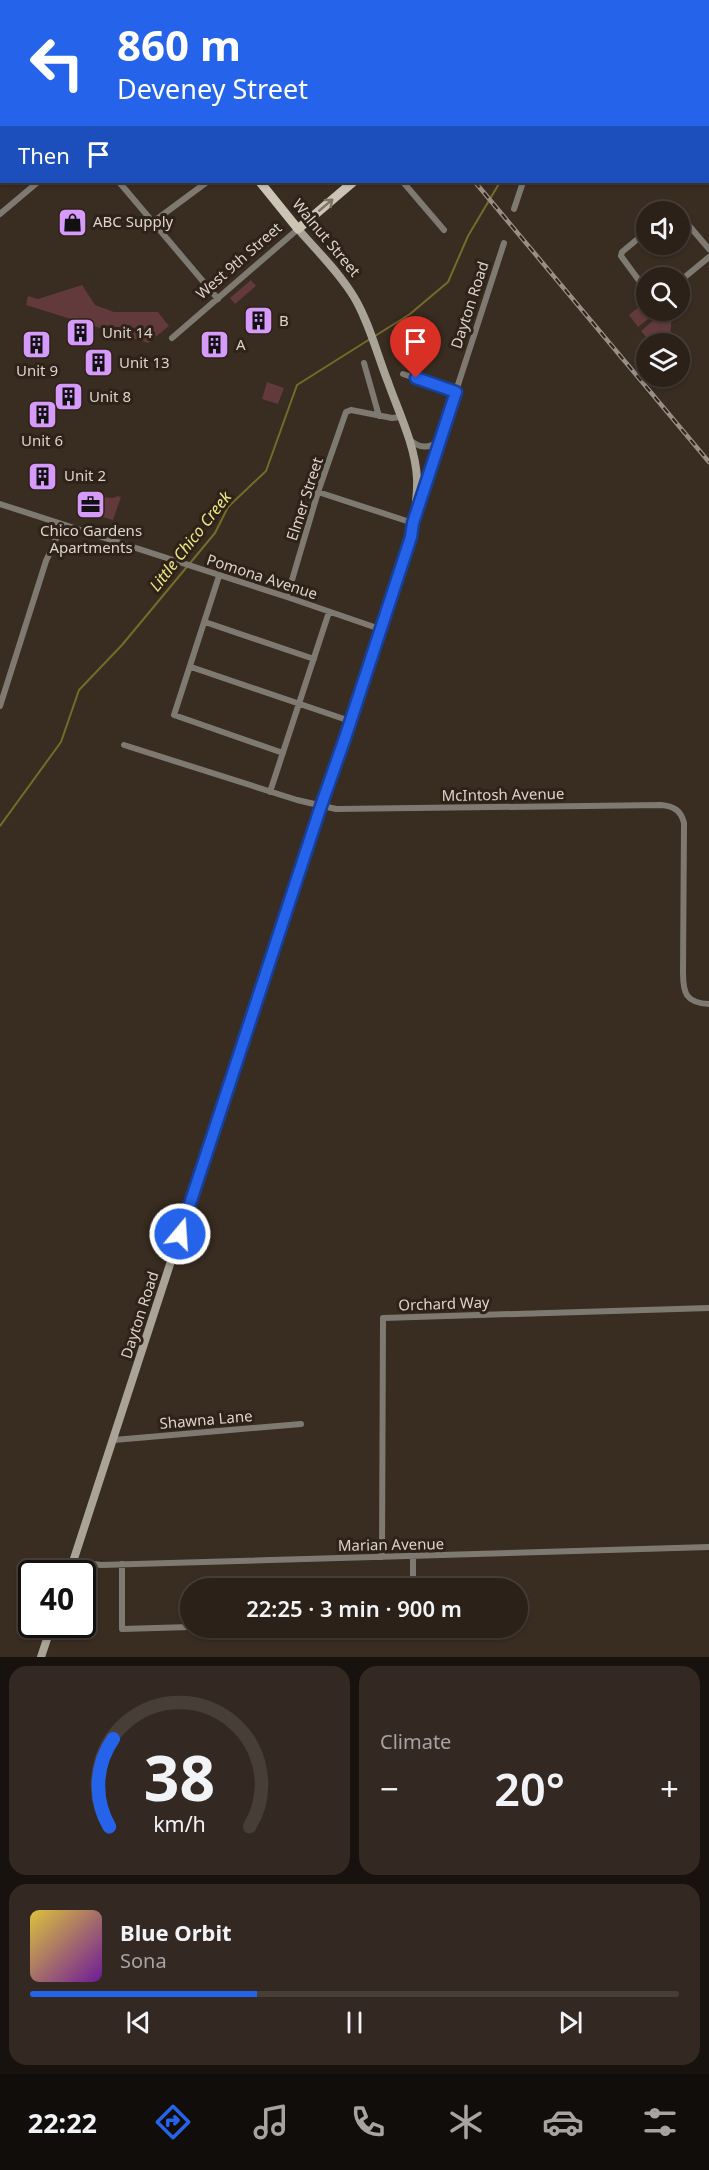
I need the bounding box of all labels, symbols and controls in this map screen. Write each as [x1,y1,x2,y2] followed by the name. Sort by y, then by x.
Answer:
[117,16,241,73] text: 860 m
[18,24,96,102] icon: left
[117,70,308,107] text: Deveney Street
[82,138,115,171] icon: arrive
[18,140,70,170] text: Then
[288,194,366,281] street label: Walnut Street
[318,199,334,212] one-way arrow
[636,201,690,387] map controls
[636,201,690,255] button: sound
[56,206,88,238] shop icon: ABC Supply
[93,211,174,231] place label: ABC Supply
[191,217,286,303] street label: West 9th Street
[446,258,493,351] street label: Dayton Road
[636,267,690,321] button: search
[242,305,274,337] building icon: B
[279,310,289,330] place label: B
[390,316,441,378] pin
[65,317,97,349] building icon: Unit 14
[102,322,153,342] place label: Unit 14
[399,325,432,358] icon: arrive
[21,328,53,360] building icon: Unit 9
[199,329,231,361] building icon: A
[636,333,690,387] button: layers
[236,334,246,354] place label: A
[82,347,114,379] building icon: Unit 13
[119,352,170,372] place label: Unit 13
[16,360,58,380] place label: Unit 9
[52,381,84,413] building icon: Unit 8
[89,386,131,406] place label: Unit 8
[26,398,58,430] building icon: Unit 6
[21,430,63,450] place label: Unit 6
[281,454,327,543] street label: Elmer Street
[27,460,59,492] building icon: Unit 2
[64,465,106,485] place label: Unit 2
[144,486,237,596] water label: Little Chico Creek
[75,488,107,520] office icon: Chico Gardens Apartments
[40,520,142,557] place label: Chico Gardens Apartments
[204,549,320,603] street label: Pomona Avenue
[441,783,564,805] street label: McIntosh Avenue
[148,1202,212,1266] position arrow
[116,1268,163,1361] street label: Dayton Road
[398,1291,490,1315] street label: Orchard Way
[159,1405,253,1433] street label: Shawna Lane
[338,1533,444,1555] street label: Marian Avenue
[18,1560,96,1638] speed limit sign: 40
[246,1593,462,1623] text: 22:25 · 3 min · 900 m
[380,1728,451,1755] text: Climate
[144,1734,215,1819] text: 38
[494,1758,565,1819] text: 20°
[380,1766,399,1811] text: −
[660,1766,679,1811] text: +
[153,1810,206,1839] text: km/h
[120,1917,232,1947] text: Blue Orbit
[120,1947,167,1974] text: Sona
[122,2006,155,2039] icon: previous
[338,2006,371,2039] icon: pause
[554,2006,587,2039] icon: next
[152,2101,194,2143] icon: directions
[250,2101,292,2143] icon: music
[347,2101,389,2143] icon: phone
[445,2101,487,2143] icon: climate
[542,2101,584,2143] icon: car
[639,2101,681,2143] icon: filters
[28,2104,97,2141] text: 22:22

